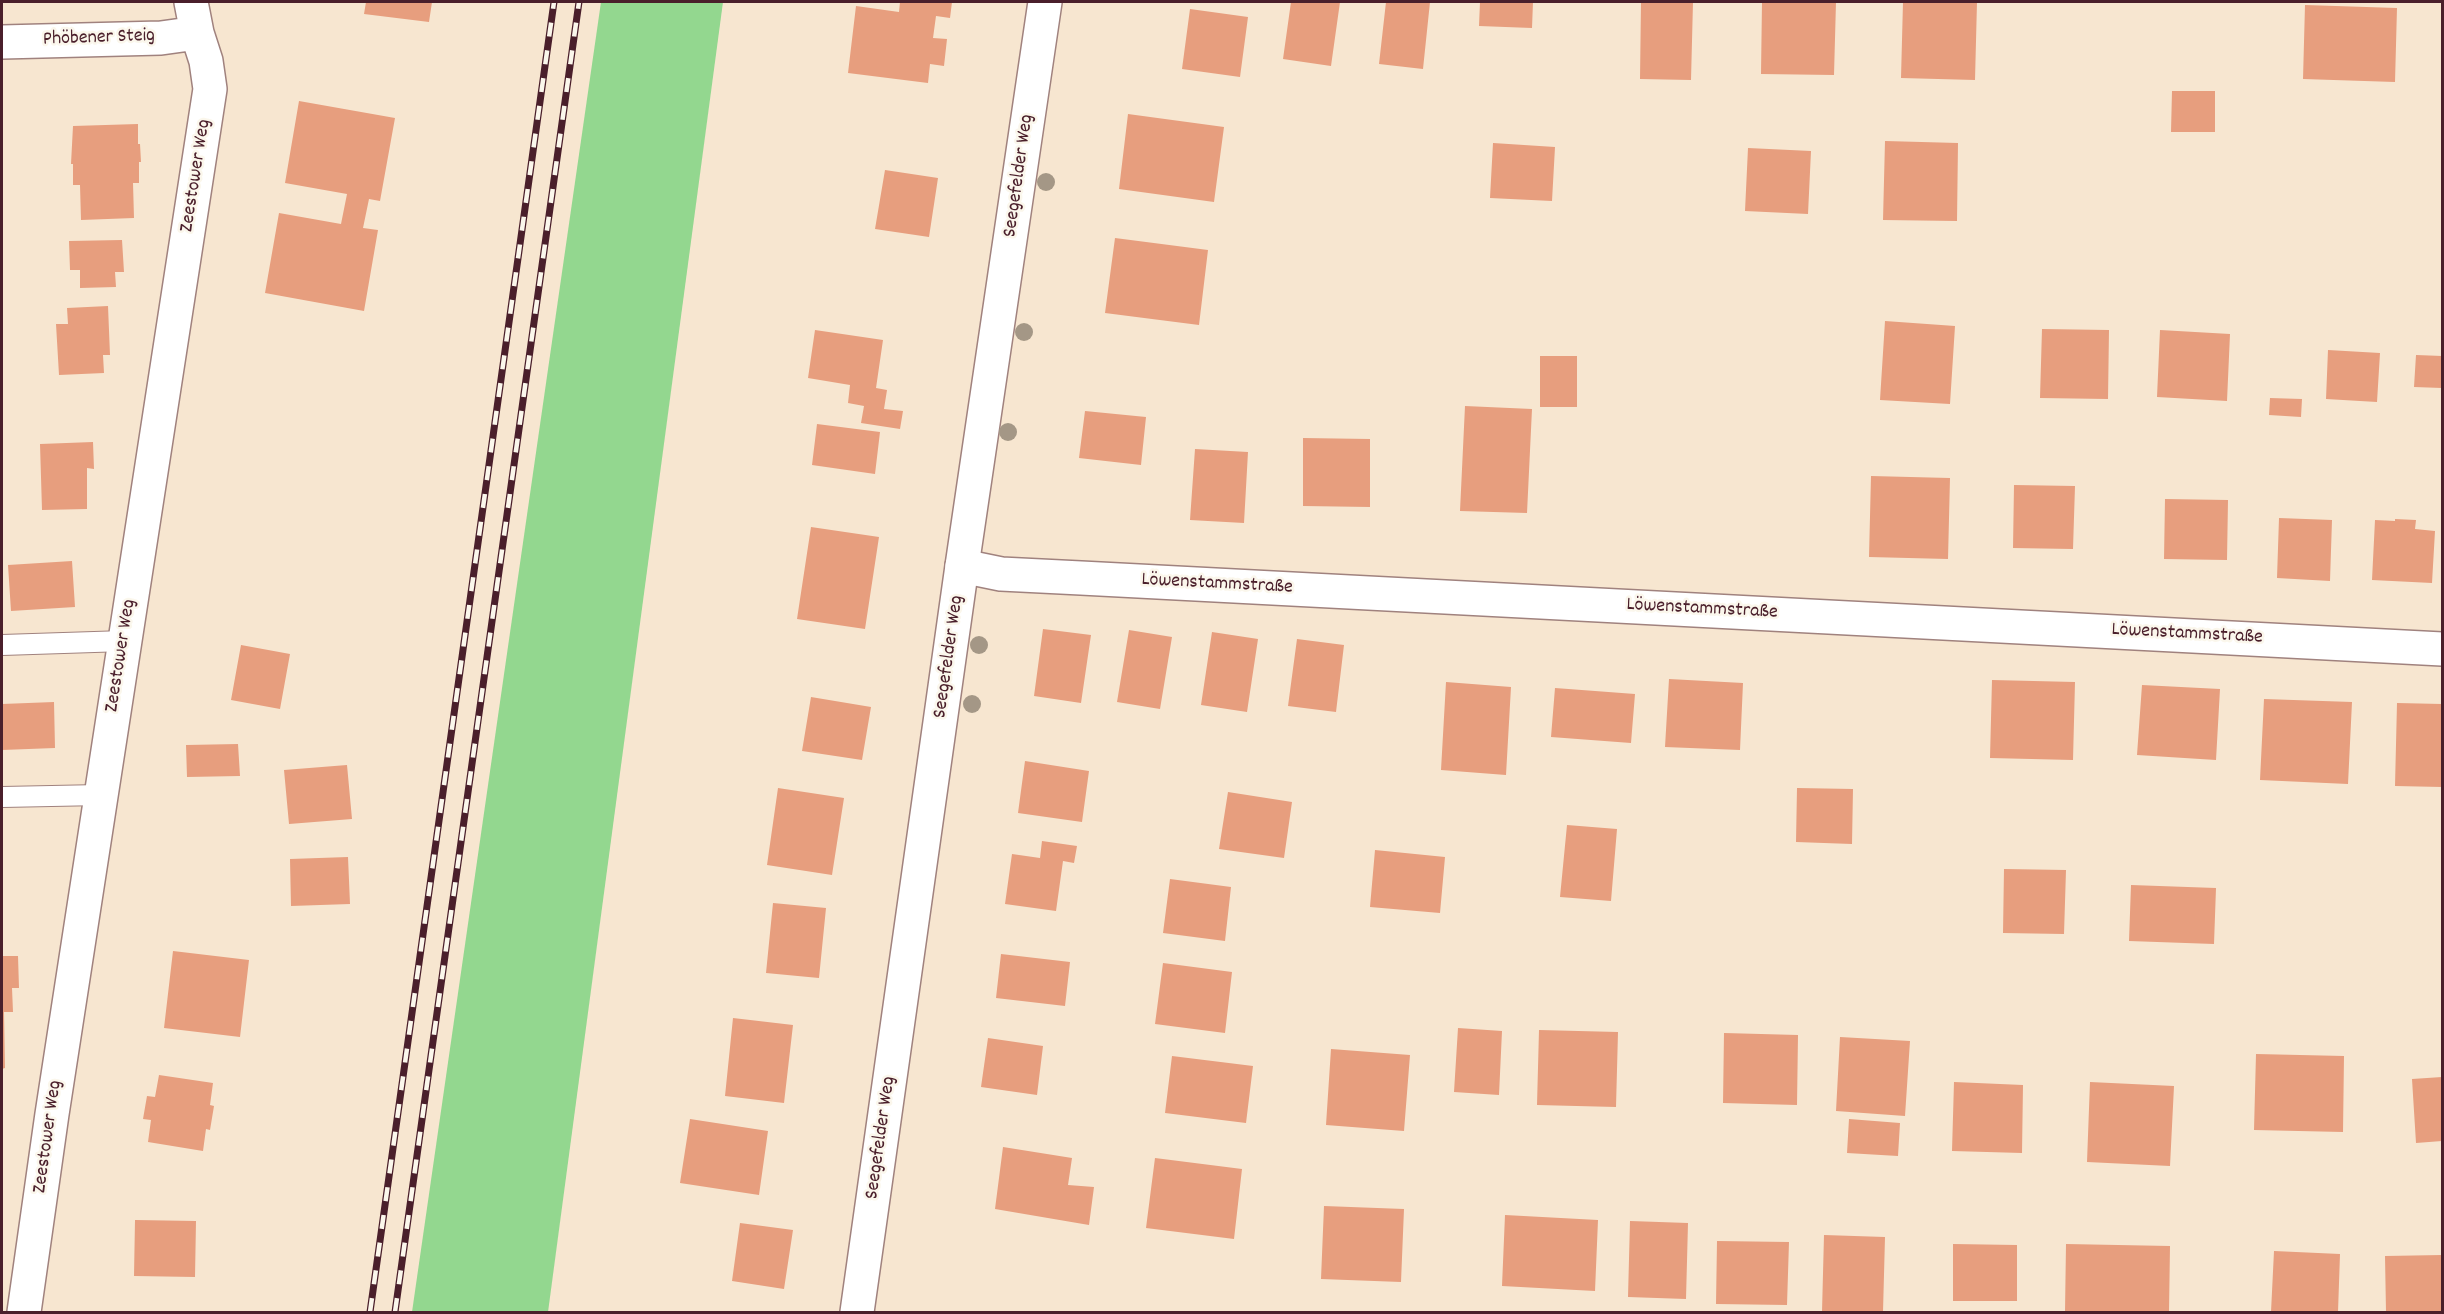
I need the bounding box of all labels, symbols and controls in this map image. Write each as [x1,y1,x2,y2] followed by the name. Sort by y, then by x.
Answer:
[43,25,155,53] street label: Phöbener Steig
[1000,113,1040,239] street label: Seegefelder Weg
[176,118,218,234] street label: Zeestower Weg
[1141,569,1293,601] street label: Löwenstammstraße
[930,594,970,720] street label: Seegefelder Weg
[1626,594,1778,626] street label: Löwenstammstraße
[101,598,143,714] street label: Zeestower Weg
[2111,619,2263,651] street label: Löwenstammstraße
[862,1075,902,1201] street label: Seegefelder Weg
[29,1079,69,1195] street label: Zeestower Weg

